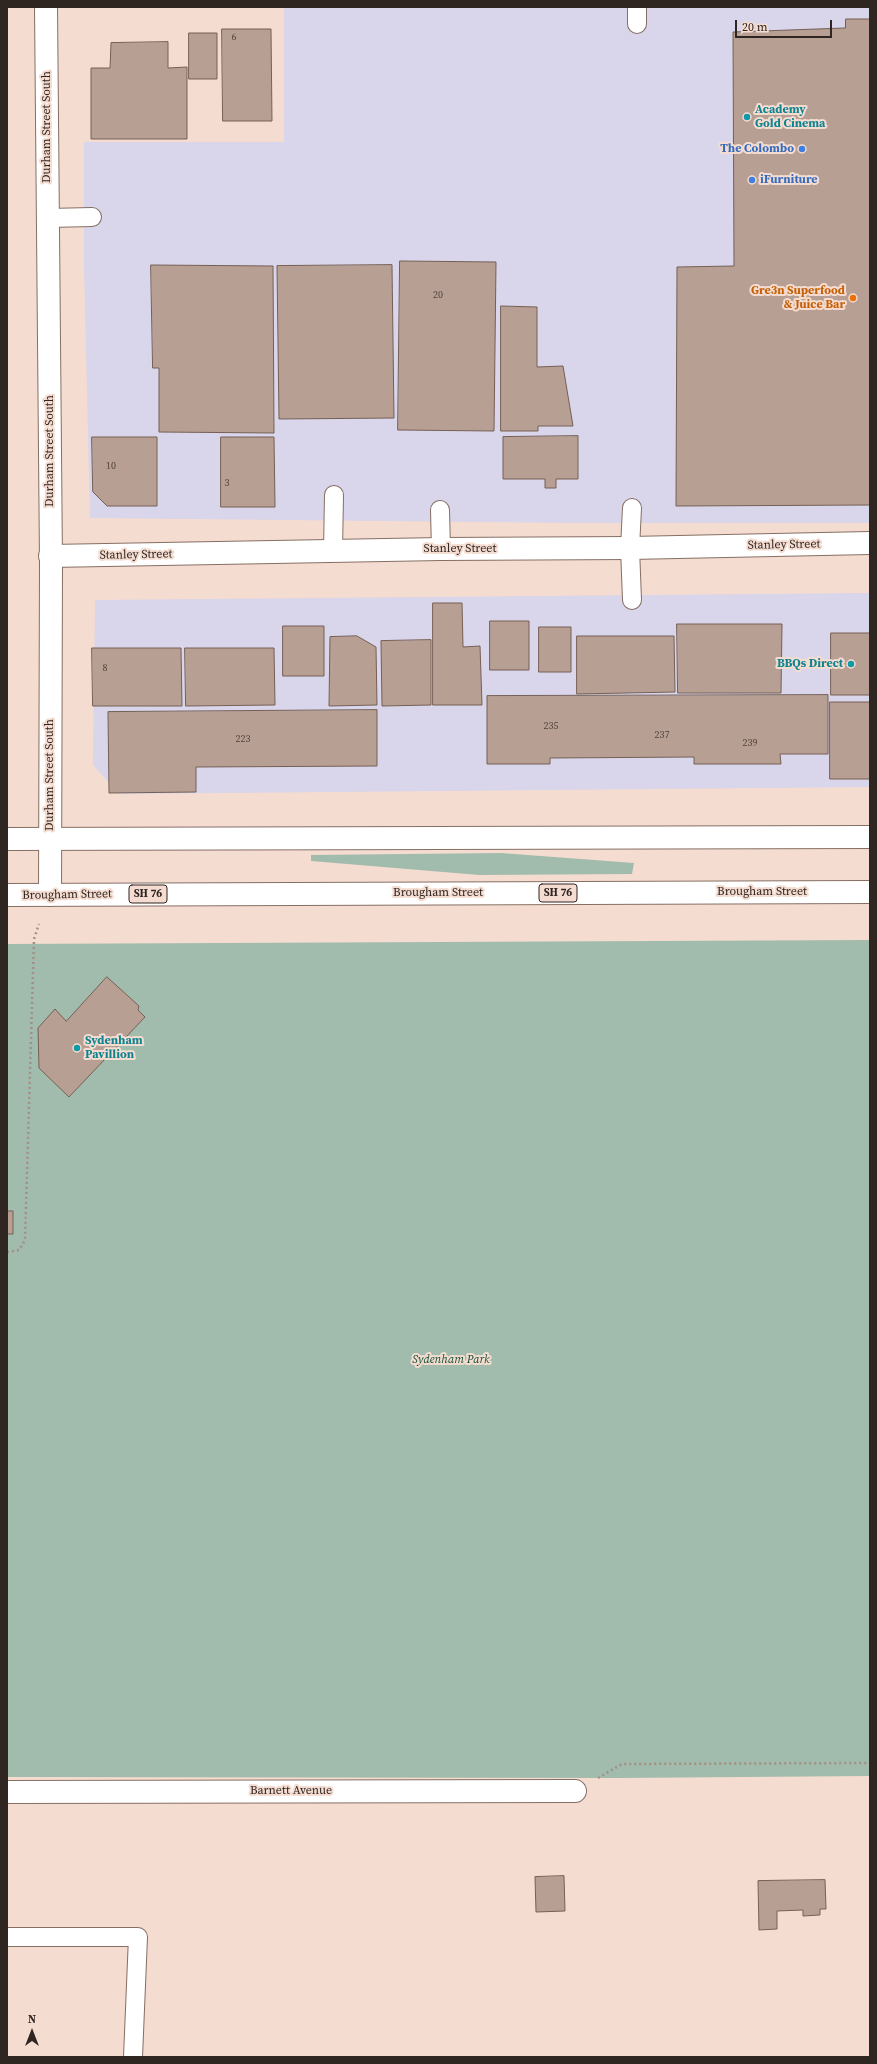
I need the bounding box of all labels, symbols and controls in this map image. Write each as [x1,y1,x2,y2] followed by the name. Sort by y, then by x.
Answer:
[737,12,834,38] scale bar
[742,19,768,35] text: 20 m
[232,31,236,43] house number: 6
[40,71,54,183] street label: Durham Street South
[755,103,825,131] place label: Academy Gold Cinema
[742,112,752,122] marker: Academy Gold Cinema
[720,142,794,156] place label: The Colombo
[797,144,807,154] marker: The Colombo
[760,173,818,187] place label: iFurniture
[747,175,757,185] marker: iFurniture
[751,284,845,312] place label: Gre3n Superfood & Juice Bar
[433,289,443,301] house number: 20
[848,293,858,303] marker: Gre3n Superfood & Juice Bar
[43,395,57,507] street label: Durham Street South
[106,460,116,472] house number: 10
[225,477,229,489] house number: 3
[747,537,821,553] street label: Stanley Street
[424,542,496,556] street label: Stanley Street
[99,547,173,563] street label: Stanley Street
[777,657,843,671] place label: BBQs Direct
[846,659,856,669] marker: BBQs Direct
[103,662,107,674] house number: 8
[43,719,57,831] street label: Durham Street South
[544,720,558,732] house number: 235
[655,729,669,741] house number: 237
[236,733,250,745] house number: 223
[743,737,757,749] house number: 239
[539,884,577,902] road number: SH 76
[129,885,167,903] road number: SH 76
[717,885,807,899] street label: Brougham Street
[393,886,483,900] street label: Brougham Street
[22,887,112,903] street label: Brougham Street
[85,1034,143,1062] place label: Sydenham Pavillion
[72,1043,82,1053] marker: Sydenham Pavillion
[412,1353,490,1367] park label: Sydenham Park
[250,1784,332,1798] street label: Barnett Avenue
[12,2012,52,2052] north arrow
[28,2012,36,2027] text: N

